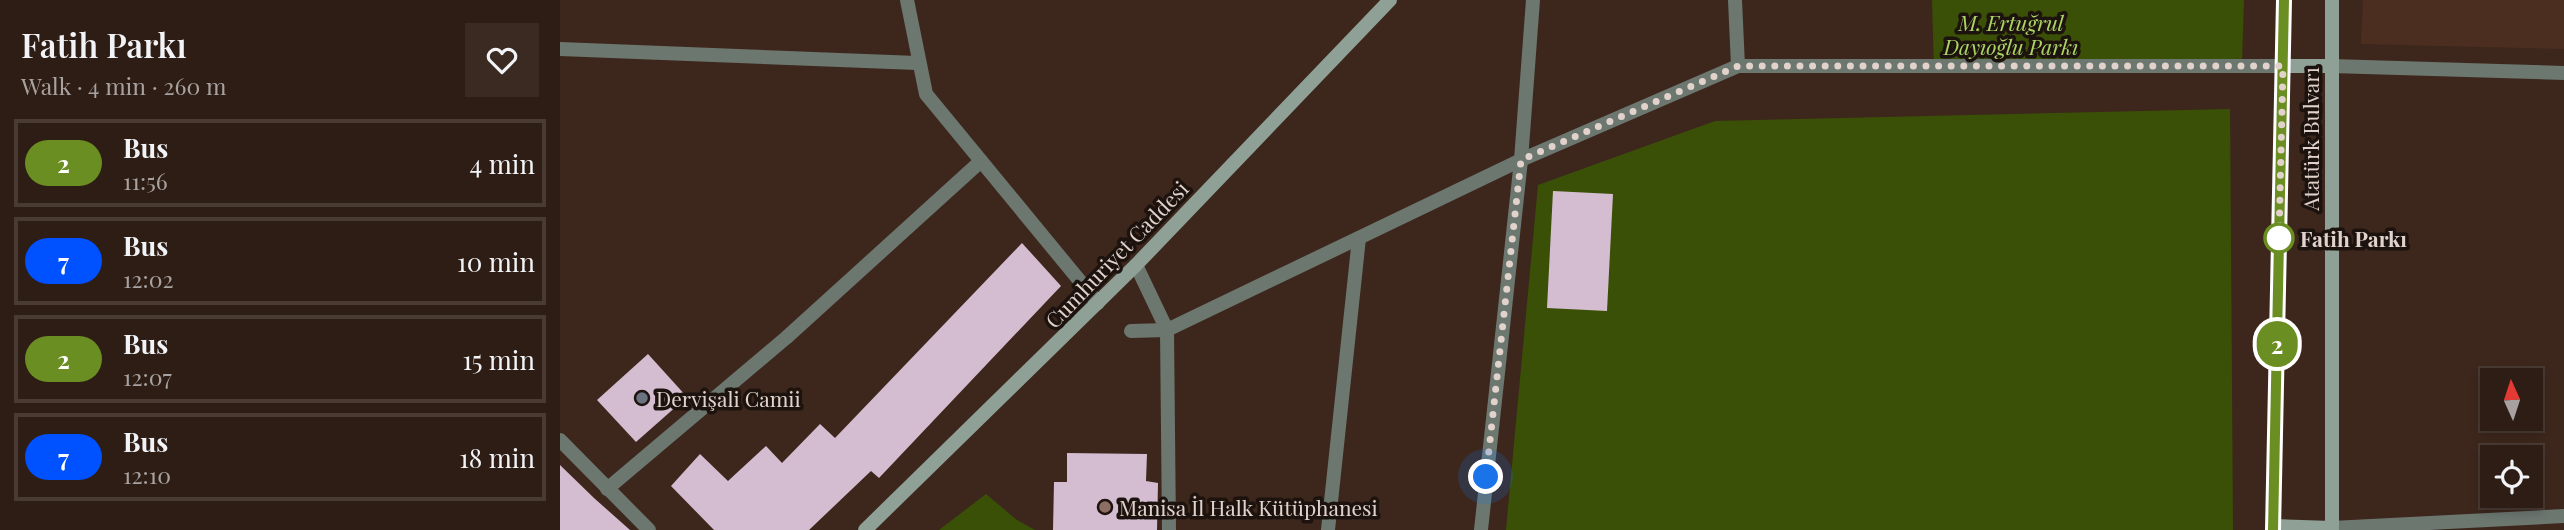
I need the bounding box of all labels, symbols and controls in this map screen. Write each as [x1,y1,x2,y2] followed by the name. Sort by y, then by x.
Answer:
[1943,8,2078,60] park label: M. Ertuğrul Dayıoğlu Parkı
[21,22,187,66] text: Fatih Parkı
[465,23,539,97] button: heart
[2296,67,2324,212] street label: Atatürk Bulvarı
[21,70,226,101] text: Walk · 4 min · 260 m
[123,130,168,165] text: Bus
[469,146,535,181] text: 4 min
[57,147,70,179] text: 2
[123,165,168,196] text: 11:56
[1038,174,1194,334] street label: Cumhuriyet Caddesi
[2264,223,2294,253] marker: Fatih Parkı
[2300,224,2407,252] place label: Fatih Parkı
[123,228,168,263] text: Bus
[457,244,535,279] text: 10 min
[58,245,69,277] text: 7
[123,263,173,294] text: 12:02
[2254,321,2300,367] line badge: 2
[123,326,168,361] text: Bus
[2271,328,2283,360] text: 2
[463,342,535,377] text: 15 min
[57,343,70,375] text: 2
[123,361,172,392] text: 12:07
[2480,368,2543,430] north arrow
[2480,368,2543,508] map controls
[656,384,801,412] place label: Dervişali Camii
[634,390,650,406] marker: Dervişali Camii
[123,424,168,459] text: Bus
[459,440,535,475] text: 18 min
[58,441,69,473] text: 7
[2480,445,2543,508] button: locate
[123,459,171,490] text: 12:10
[1468,459,1503,494] your location
[1119,493,1378,521] place label: Manisa İl Halk Kütüphanesi
[1097,499,1113,515] marker: Manisa İl Halk Kütüphanesi

